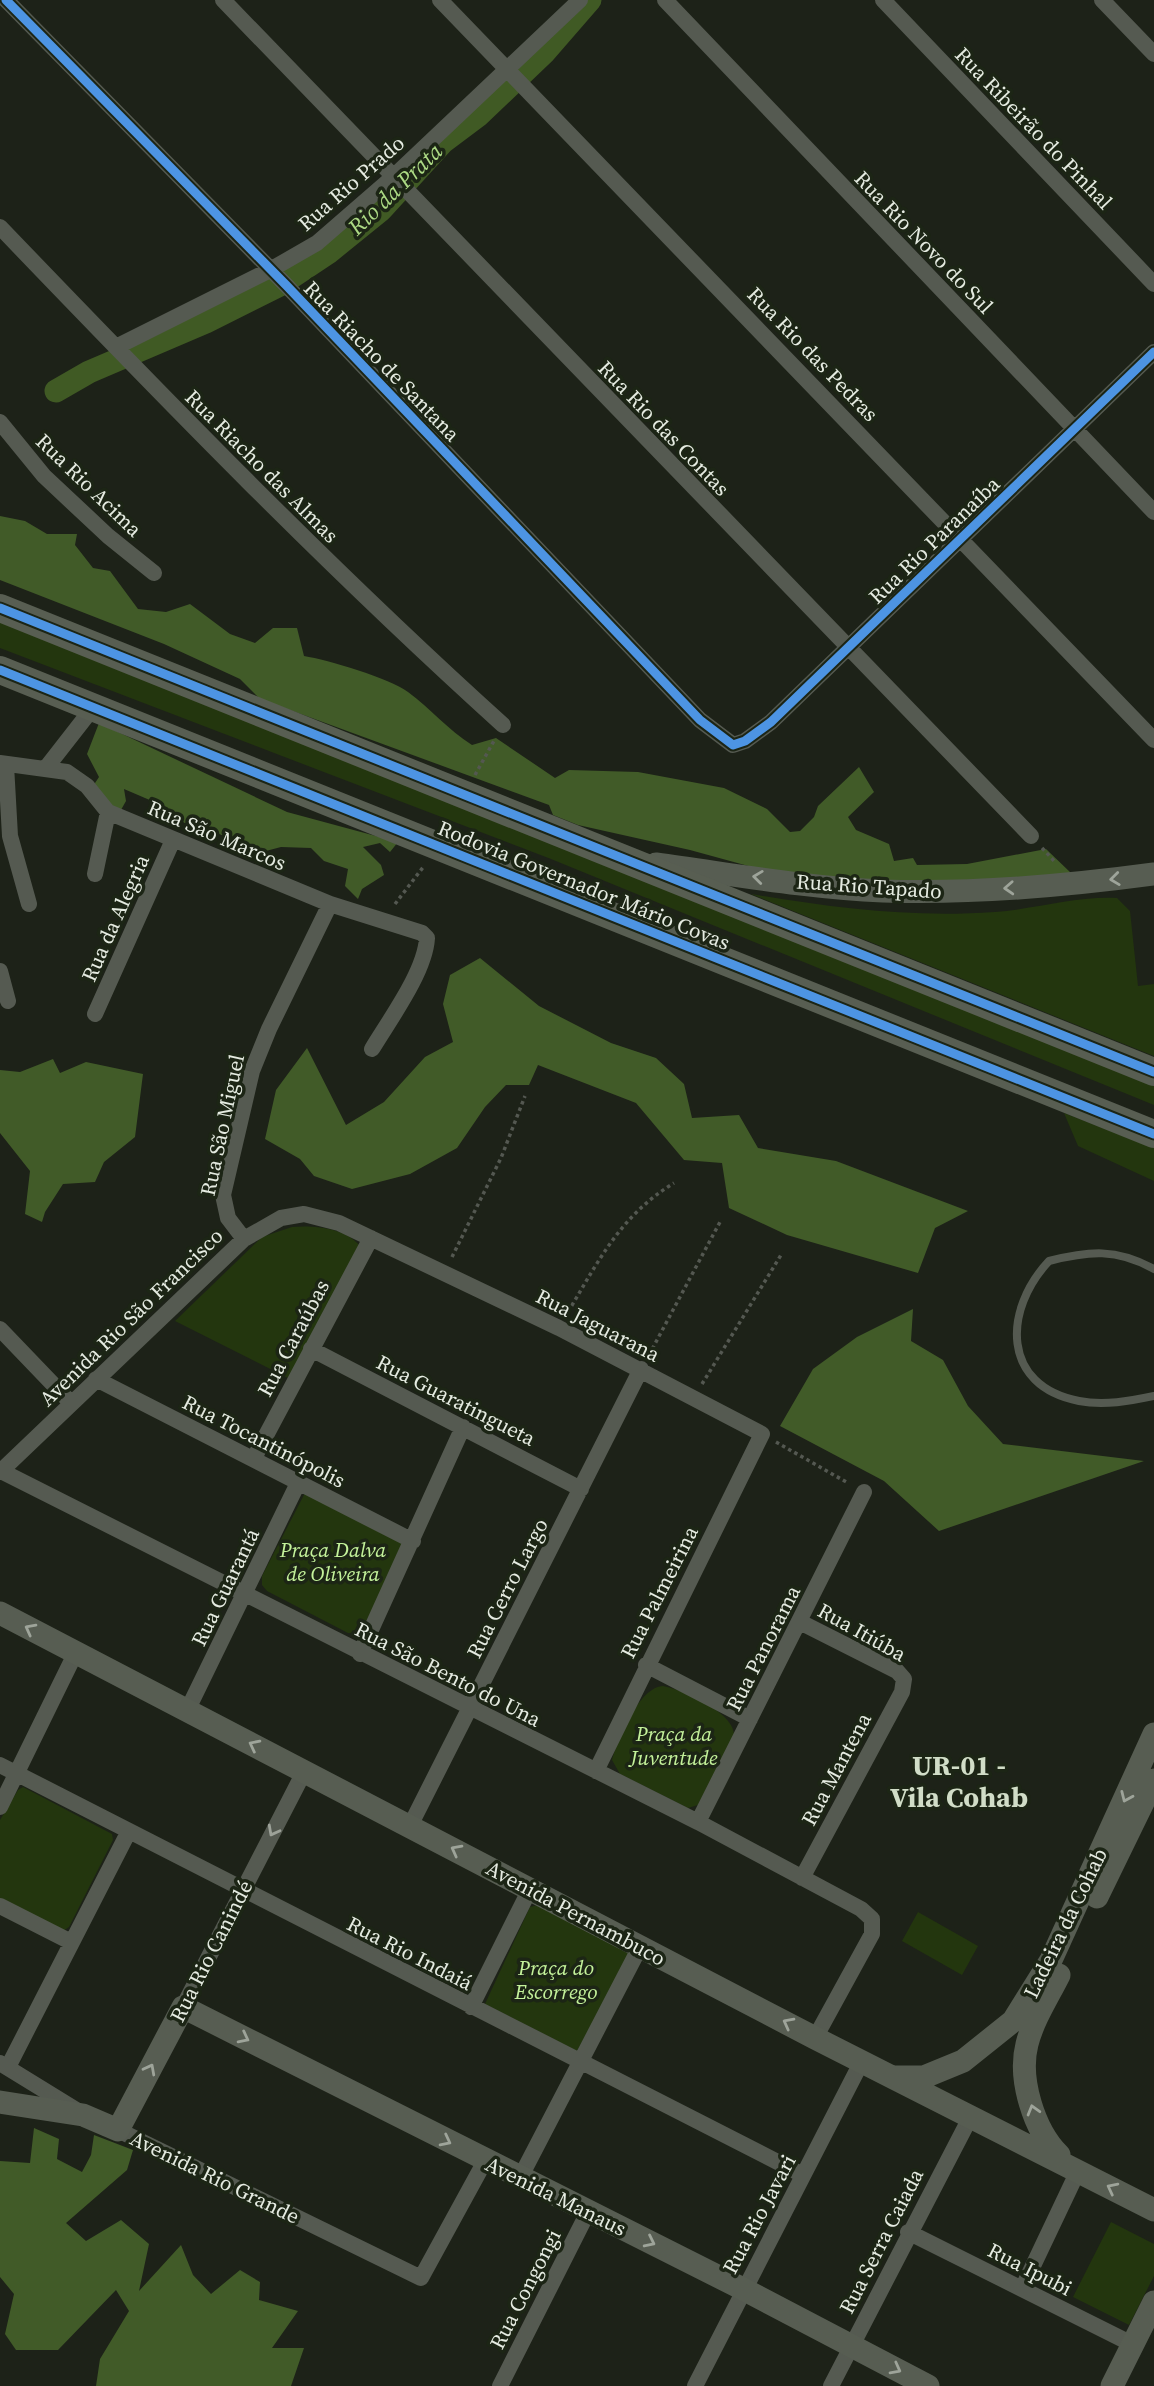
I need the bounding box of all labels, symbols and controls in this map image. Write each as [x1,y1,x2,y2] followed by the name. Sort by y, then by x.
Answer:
[949,40,1119,216] street label: Rua Ribeirão do Pinhal
[291,129,411,237] street label: Rua Rio Prado
[340,136,449,243] water label: Rio da Prata
[848,164,1000,320] street label: Rua Rio Novo do Sul
[298,274,467,448] street label: Rua Riacho de Santana
[741,280,885,428] street label: Rua Rio das Pedras
[592,354,736,502] street label: Rua Rio das Contas
[179,383,345,549] street label: Rua Riacho das Almas
[30,427,149,543] street label: Rua Rio Acima
[862,470,1006,610] street label: Rua Rio Paranaíba
[143,793,291,877] street label: Rua São Marcos
[434,813,734,957] street label: Rodovia Governador Mário Covas
[74,850,156,986] street label: Rua da Alegria
[795,866,943,906] street label: Rua Rio Tapado
[752,869,763,884] one-way arrow
[1110,872,1121,887] one-way arrow
[1003,880,1014,895] one-way arrow
[193,1052,251,1198] street label: Rua São Miguel
[33,1221,229,1413] street label: Avenida Rio São Francisco
[250,1274,336,1402] street label: Rua Caraúbas
[531,1281,665,1369] street label: Rua Jaguarana
[372,1347,541,1453] street label: Rua Guaratingueta
[178,1387,350,1495] street label: Rua Tocantinópolis
[459,1513,555,1663] street label: Rua Cerro Largo
[613,1521,705,1663] street label: Rua Palmeirina
[184,1523,266,1651] street label: Rua Guarantá
[279,1535,386,1588] park label: Praça Dalva de Oliveira
[719,1580,807,1716] street label: Rua Panorama
[813,1596,912,1668] street label: Rua Itiúba
[350,1614,546,1734] street label: Rua São Bento do Una
[25,1623,38,1637] one-way arrow
[794,1707,878,1831] street label: Rua Mantena
[628,1719,718,1772] park label: Praça da Juventude
[249,1740,261,1754] one-way arrow
[890,1746,1028,1816] district label: UR-01 - Vila Cohab
[1120,1790,1134,1802] one-way arrow
[268,1824,282,1836] one-way arrow
[1016,1843,1114,2003] street label: Ladeira da Cohab
[451,1845,463,1858] one-way arrow
[481,1853,671,1973] street label: Avenida Pernambuco
[163,1875,259,2027] street label: Rua Rio Canindé
[342,1909,478,1997] street label: Rua Rio Indaiá
[513,1953,598,2006] park label: Praça do Escorrego
[783,2018,795,2032] one-way arrow
[236,2030,249,2044] one-way arrow
[142,2064,155,2077] one-way arrow
[1027,2104,1041,2116] one-way arrow
[125,2123,305,2231] street label: Avenida Rio Grande
[439,2133,451,2147] one-way arrow
[481,2149,631,2243] street label: Avenida Manaus
[715,2149,803,2279] street label: Rua Rio Javari
[832,2163,930,2318] street label: Rua Serra Caiada
[1107,2183,1119,2197] one-way arrow
[482,2224,568,2354] street label: Rua Congongi
[643,2234,655,2248] one-way arrow
[983,2235,1077,2303] street label: Rua Ipubi
[889,2360,901,2374] one-way arrow

